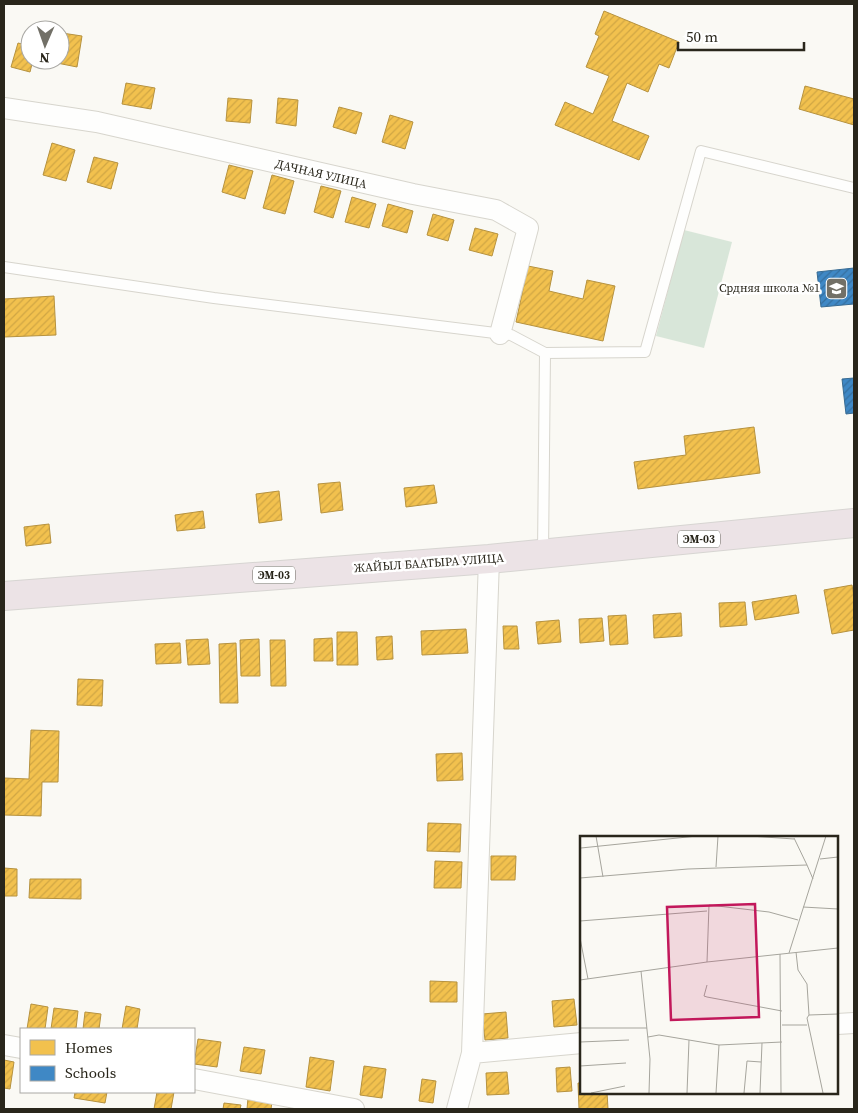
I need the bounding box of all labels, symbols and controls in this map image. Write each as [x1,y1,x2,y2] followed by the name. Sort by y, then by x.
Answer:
[20,20,70,70] north arrow
[678,20,804,52] scale bar
[686,26,718,47] text: 50 m
[39,48,50,68] text: N
[274,156,368,192] street label: ДАЧНАЯ УЛИЦА
[824,276,848,300] school or university icon: Срдняя школа №1
[719,280,820,296] place label: Срдняя школа №1
[678,530,720,548] road number: ЭМ-03
[353,550,505,576] street label: ЖАЙЫЛ БААТЫРА УЛИЦА
[253,566,295,584] road number: ЭМ-03
[580,836,838,1093] inset map
[20,1028,195,1093] legend
[65,1037,112,1058] text: Homes
[65,1062,116,1083] text: Schools

